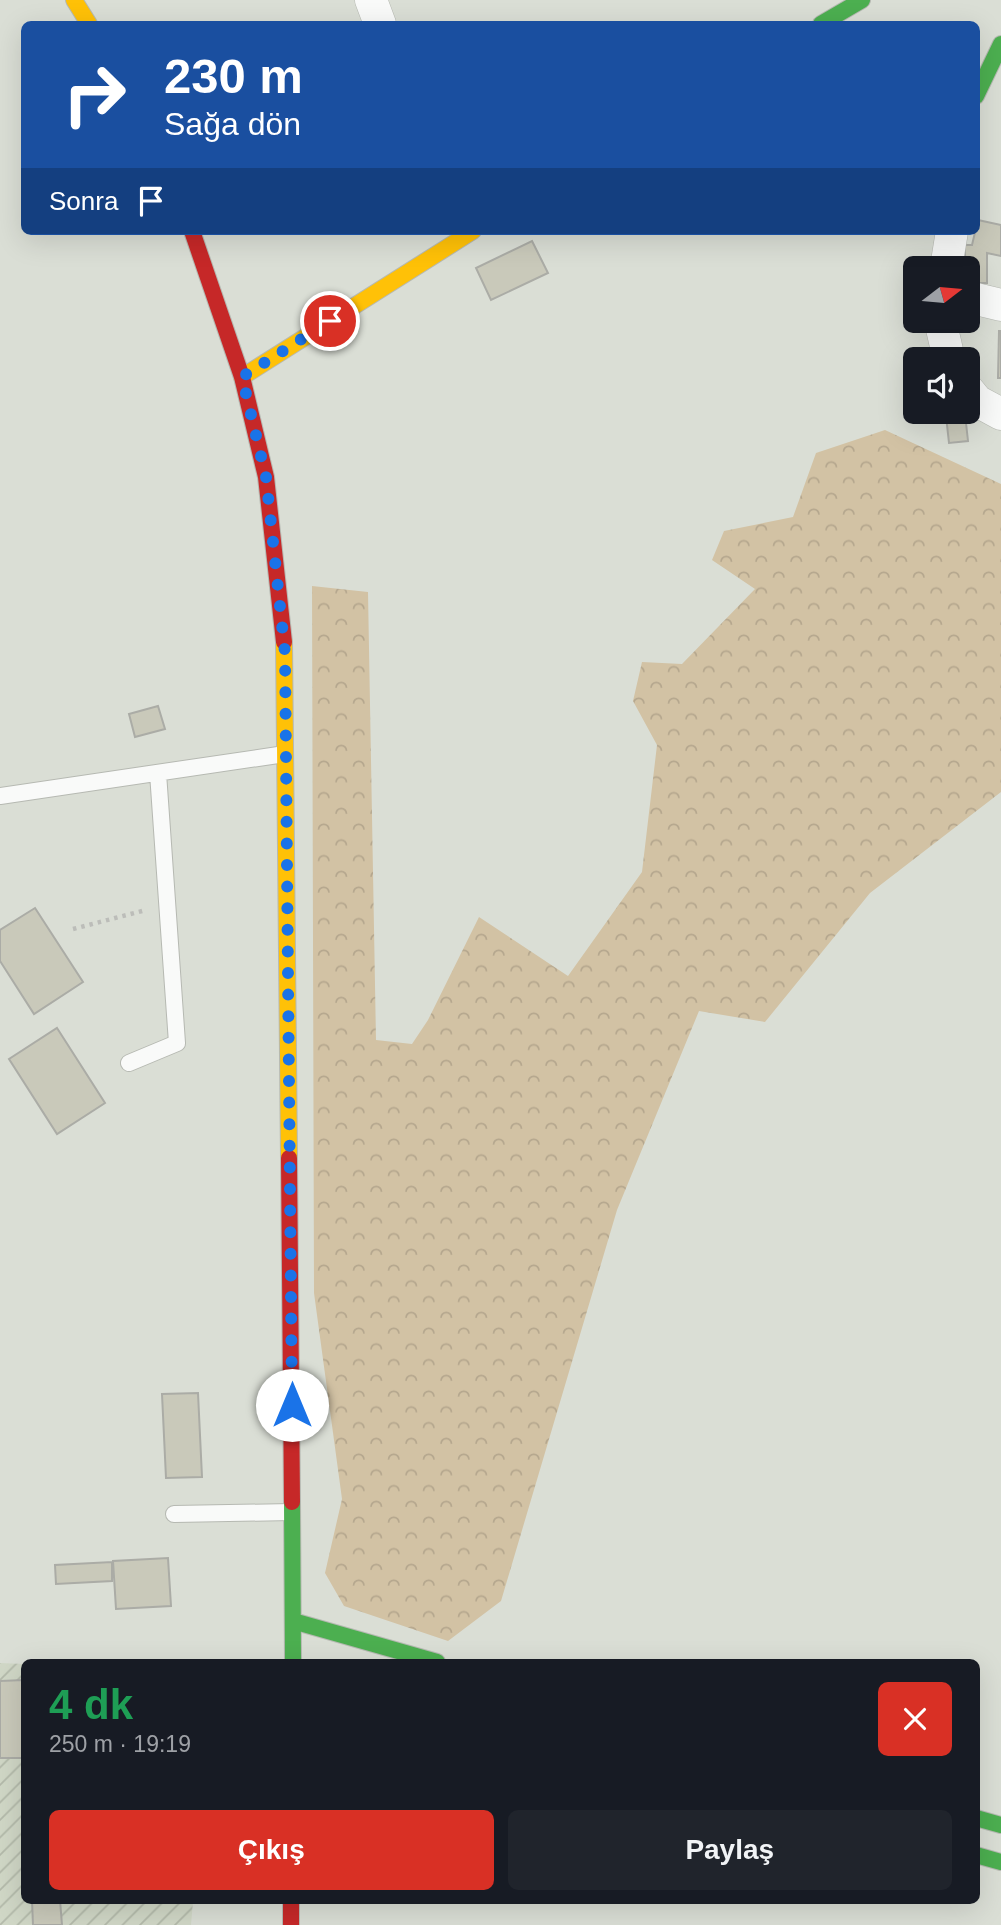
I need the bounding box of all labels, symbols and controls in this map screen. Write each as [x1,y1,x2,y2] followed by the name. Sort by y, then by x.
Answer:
[49,49,140,140] icon: right
[164,49,303,103] text: 230 m
[164,106,301,142] text: Sağa dön
[132,182,170,220] icon: arrive
[49,186,118,216] text: Sonra
[903,256,980,332] north arrow
[903,256,980,424] map controls
[300,291,360,351] pin
[311,302,349,340] icon: arrive
[903,347,980,424] button: sound
[255,1368,329,1442] position arrow
[49,1681,133,1728] text: 4 dk
[878,1682,952,1756] button: close
[49,1731,191,1757] text: 250 m · 19:19
[49,1810,494,1890] button: Çıkış
[508,1810,952,1890] button: Paylaş

